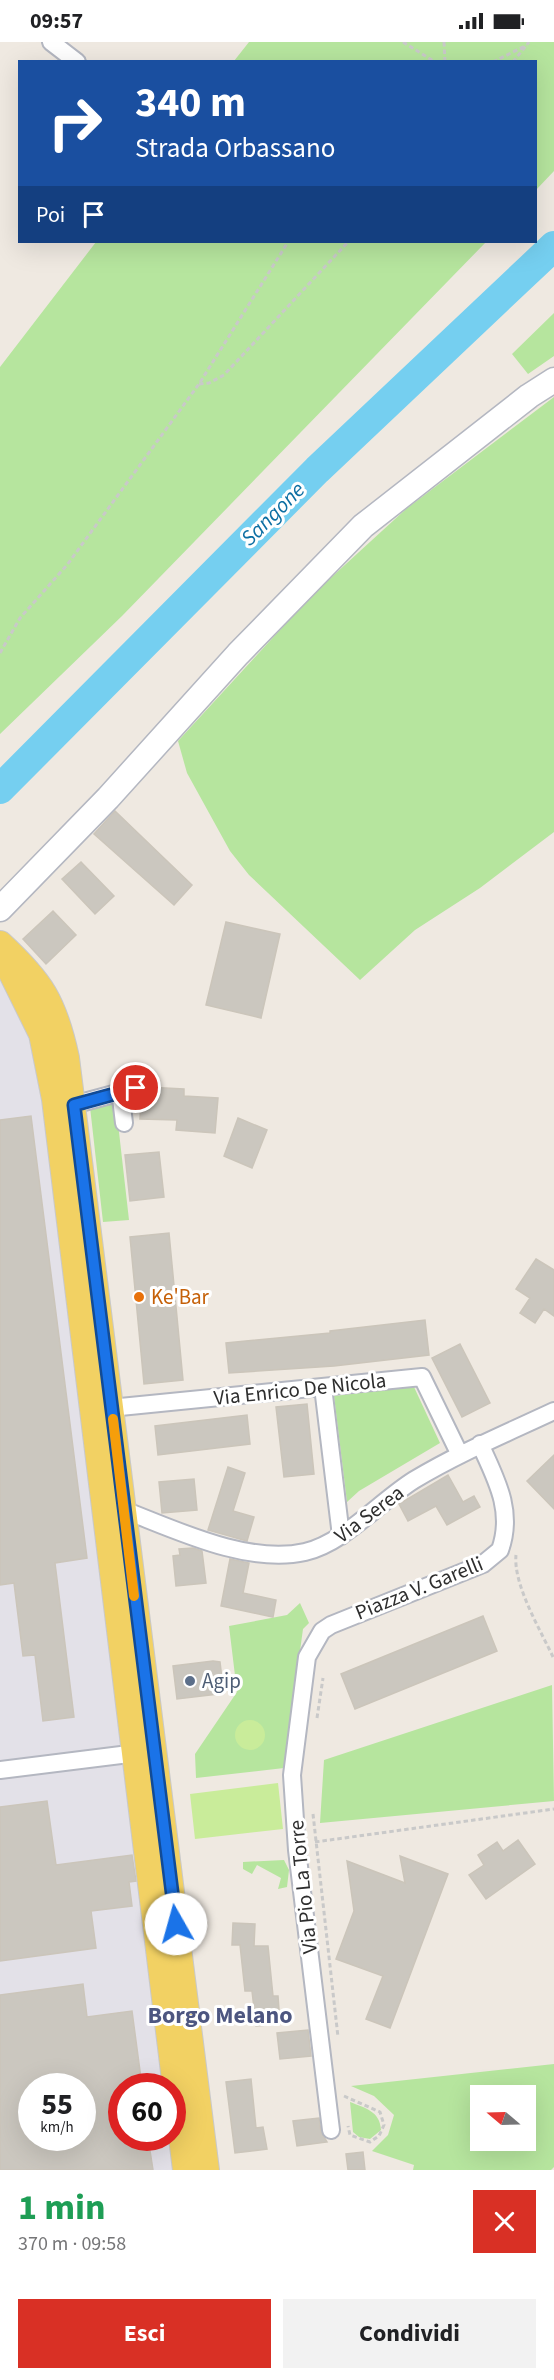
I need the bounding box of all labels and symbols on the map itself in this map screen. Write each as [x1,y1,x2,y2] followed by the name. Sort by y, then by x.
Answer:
[234,475,312,553] water label: Sangone
[110,1062,161,1113] pin
[151,1282,210,1312] place label: Ke'Bar
[132,1290,146,1304] marker: Ke'Bar
[212,1365,388,1413] street label: Via Enrico De Nicola
[328,1478,410,1550] street label: Via Serea
[351,1549,487,1627] street label: Piazza V. Garelli
[202,1666,241,1696] place label: Agip
[183,1674,197,1688] marker: Agip
[281,1819,325,1955] street label: Via Pio La Torre
[144,1892,208,1956] position arrow
[148,1998,292,2033] district label: Borgo Melano
[108,2073,186,2151] speed limit sign: 60
[470,2085,536,2151] north arrow

